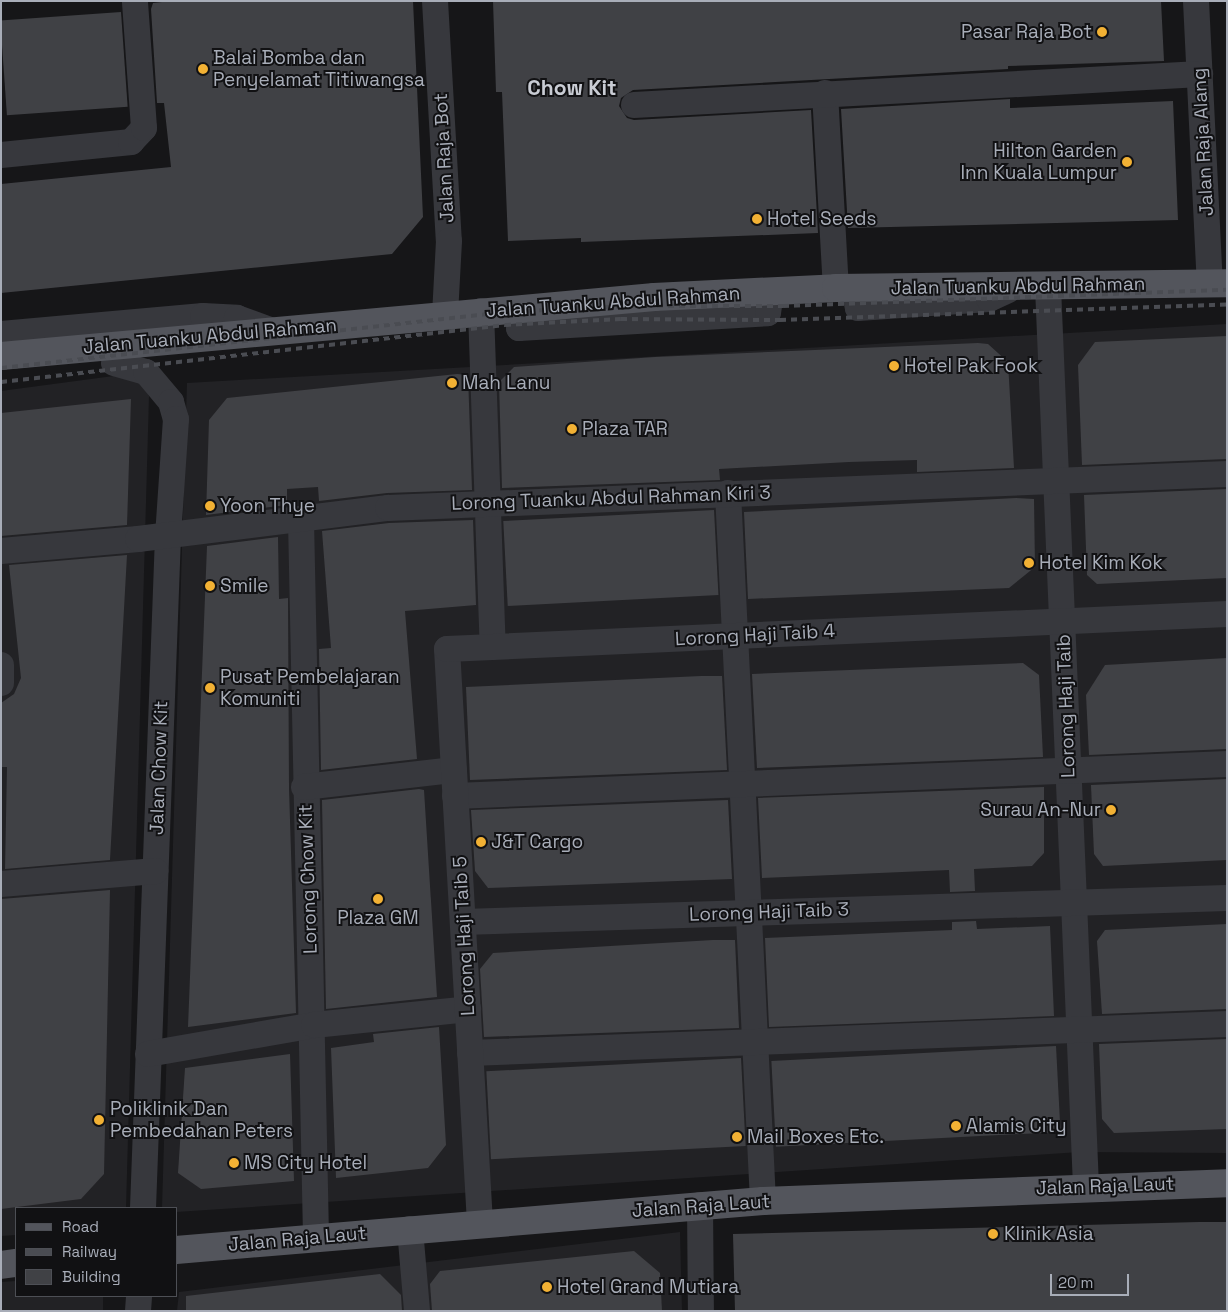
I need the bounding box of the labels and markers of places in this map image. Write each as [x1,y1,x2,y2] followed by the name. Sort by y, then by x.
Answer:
[961,21,1092,43] place label: Pasar Raja Bot
[1096,26,1108,38] marker: Pasar Raja Bot
[213,47,425,91] place label: Balai Bomba dan Penyelamat Titiwangsa
[197,63,209,75] marker: Balai Bomba dan Penyelamat Titiwangsa
[960,140,1117,184] place label: Hilton Garden Inn Kuala Lumpur
[1121,156,1133,168] marker: Hilton Garden Inn Kuala Lumpur
[767,208,876,230] place label: Hotel Seeds
[751,213,763,225] marker: Hotel Seeds
[904,355,1038,377] place label: Hotel Pak Fook
[888,360,900,372] marker: Hotel Pak Fook
[462,372,550,394] place label: Mah Lanu
[446,377,458,389] marker: Mah Lanu
[582,418,668,440] place label: Plaza TAR
[566,423,578,435] marker: Plaza TAR
[220,495,316,517] place label: Yoon Thye
[204,500,216,512] marker: Yoon Thye
[1039,552,1163,574] place label: Hotel Kim Kok
[1023,557,1035,569] marker: Hotel Kim Kok
[220,575,269,597] place label: Smile
[204,580,216,592] marker: Smile
[220,666,400,710] place label: Pusat Pembelajaran Komuniti
[204,682,216,694] marker: Pusat Pembelajaran Komuniti
[980,799,1101,821] place label: Surau An-Nur
[1105,804,1117,816] marker: Surau An-Nur
[491,831,584,853] place label: J&T Cargo
[475,836,487,848] marker: J&T Cargo
[372,893,384,905] marker: Plaza GM
[337,907,419,929] place label: Plaza GM
[110,1098,293,1142] place label: Poliklinik Dan Pembedahan Peters
[92,1113,106,1127] marker: Poliklinik Dan Pembedahan Peters
[966,1115,1067,1137] place label: Alamis City
[950,1120,962,1132] marker: Alamis City
[747,1126,884,1148] place label: Mail Boxes Etc.
[731,1131,743,1143] marker: Mail Boxes Etc.
[244,1152,367,1174] place label: MS City Hotel
[228,1157,240,1169] marker: MS City Hotel
[1004,1223,1094,1245] place label: Klinik Asia
[986,1227,1000,1241] marker: Klinik Asia
[557,1276,739,1298] place label: Hotel Grand Mutiara
[541,1281,553,1293] marker: Hotel Grand Mutiara

